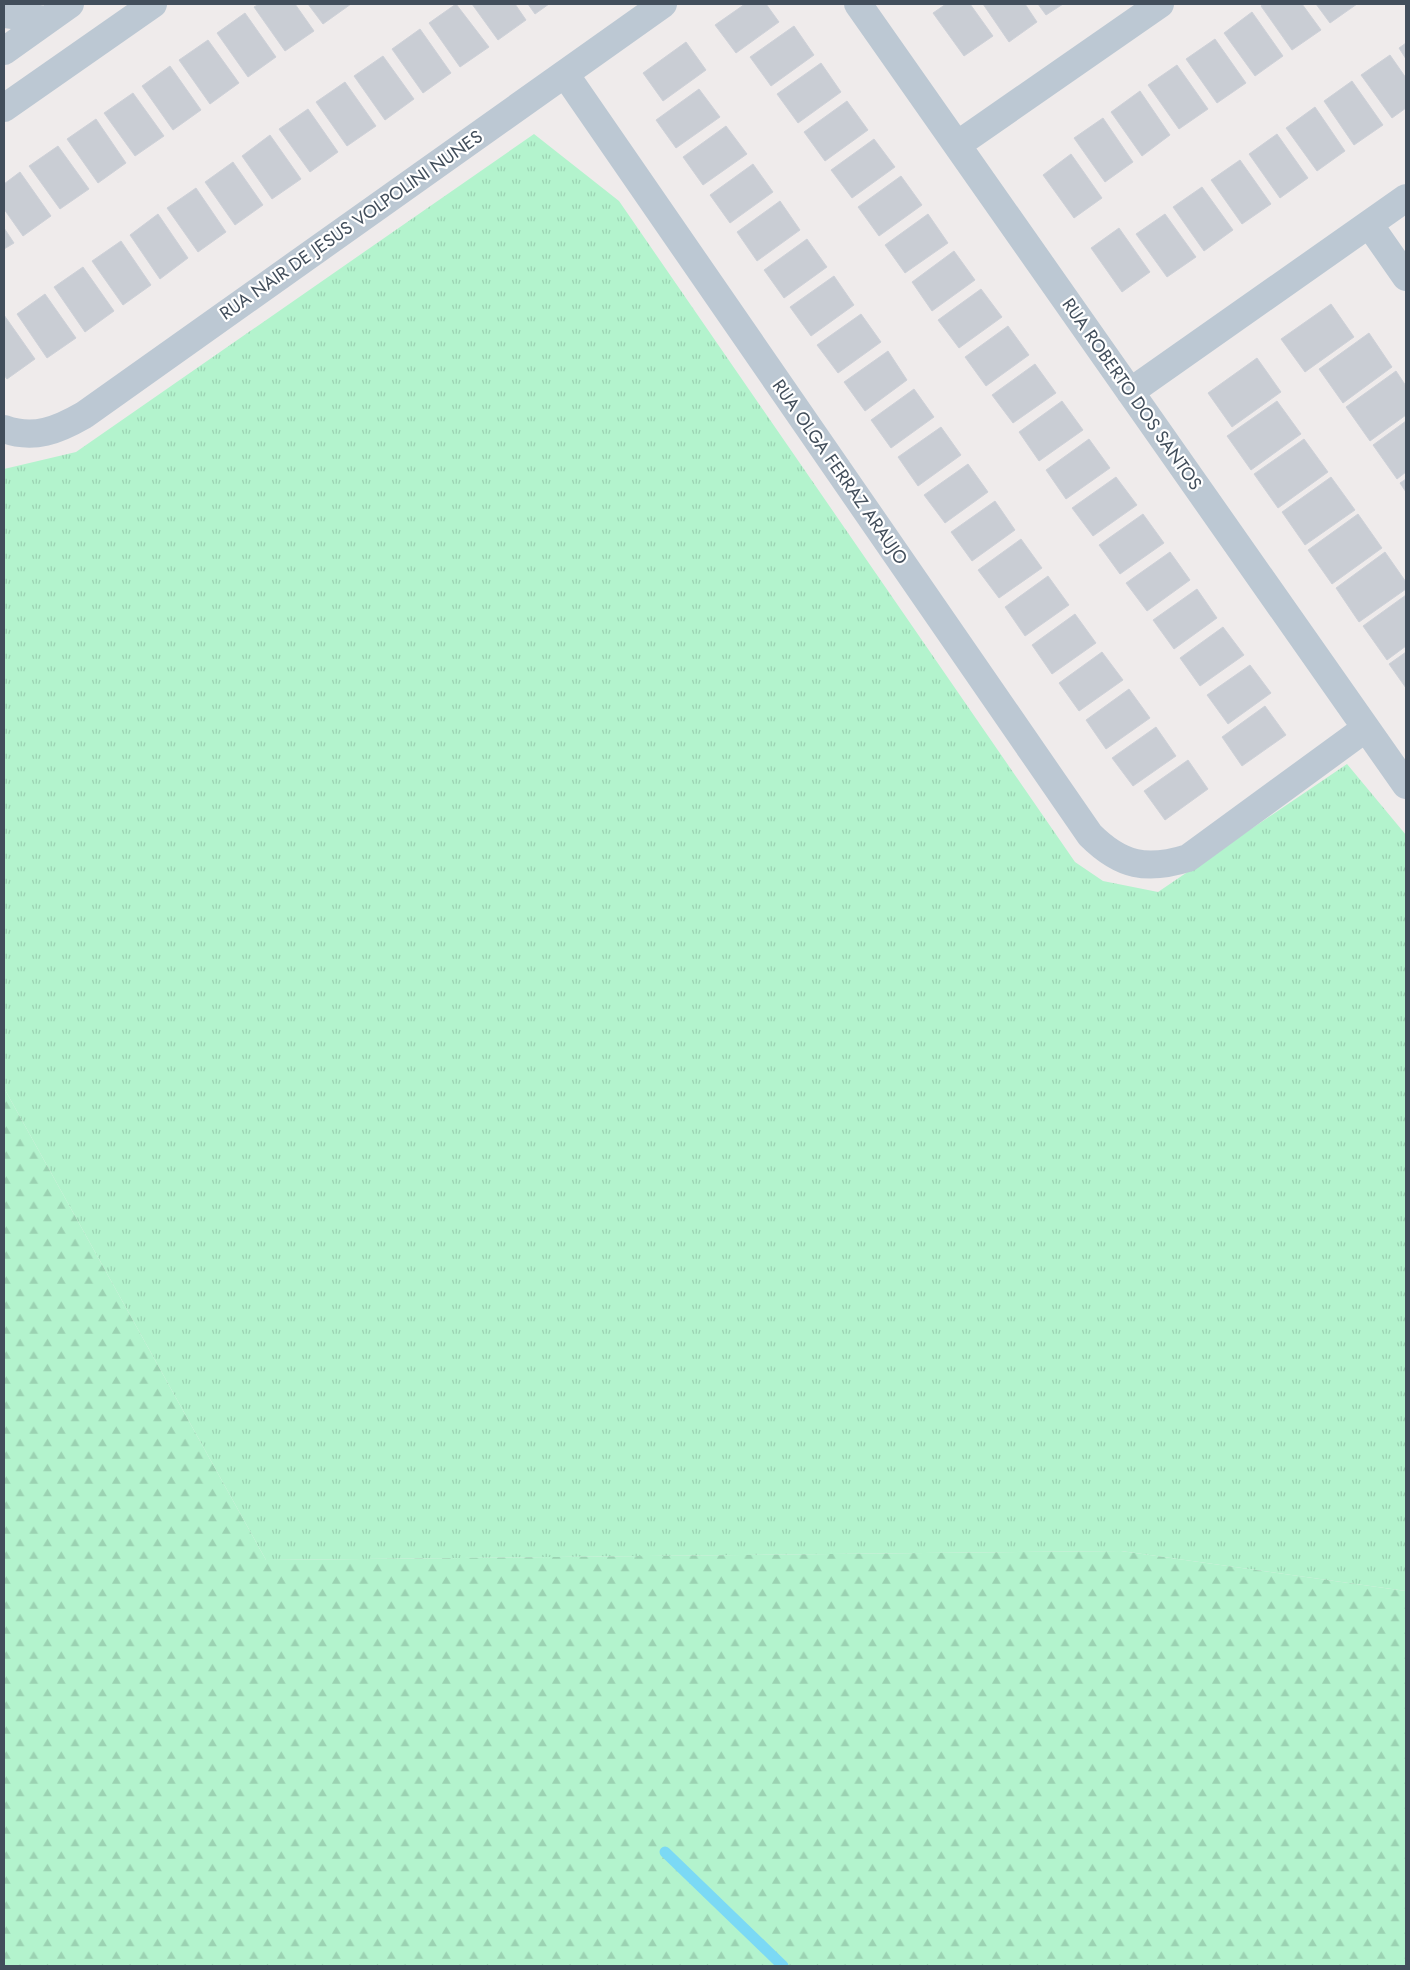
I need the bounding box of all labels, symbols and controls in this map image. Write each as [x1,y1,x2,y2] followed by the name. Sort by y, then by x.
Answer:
[214,124,488,326] street label: RUA NAIR DE JESUS VOLPOLINI NUNES
[1056,293,1208,495] street label: RUA ROBERTO DOS SANTOS
[766,374,914,570] street label: RUA OLGA FERRAZ ARAUJO

